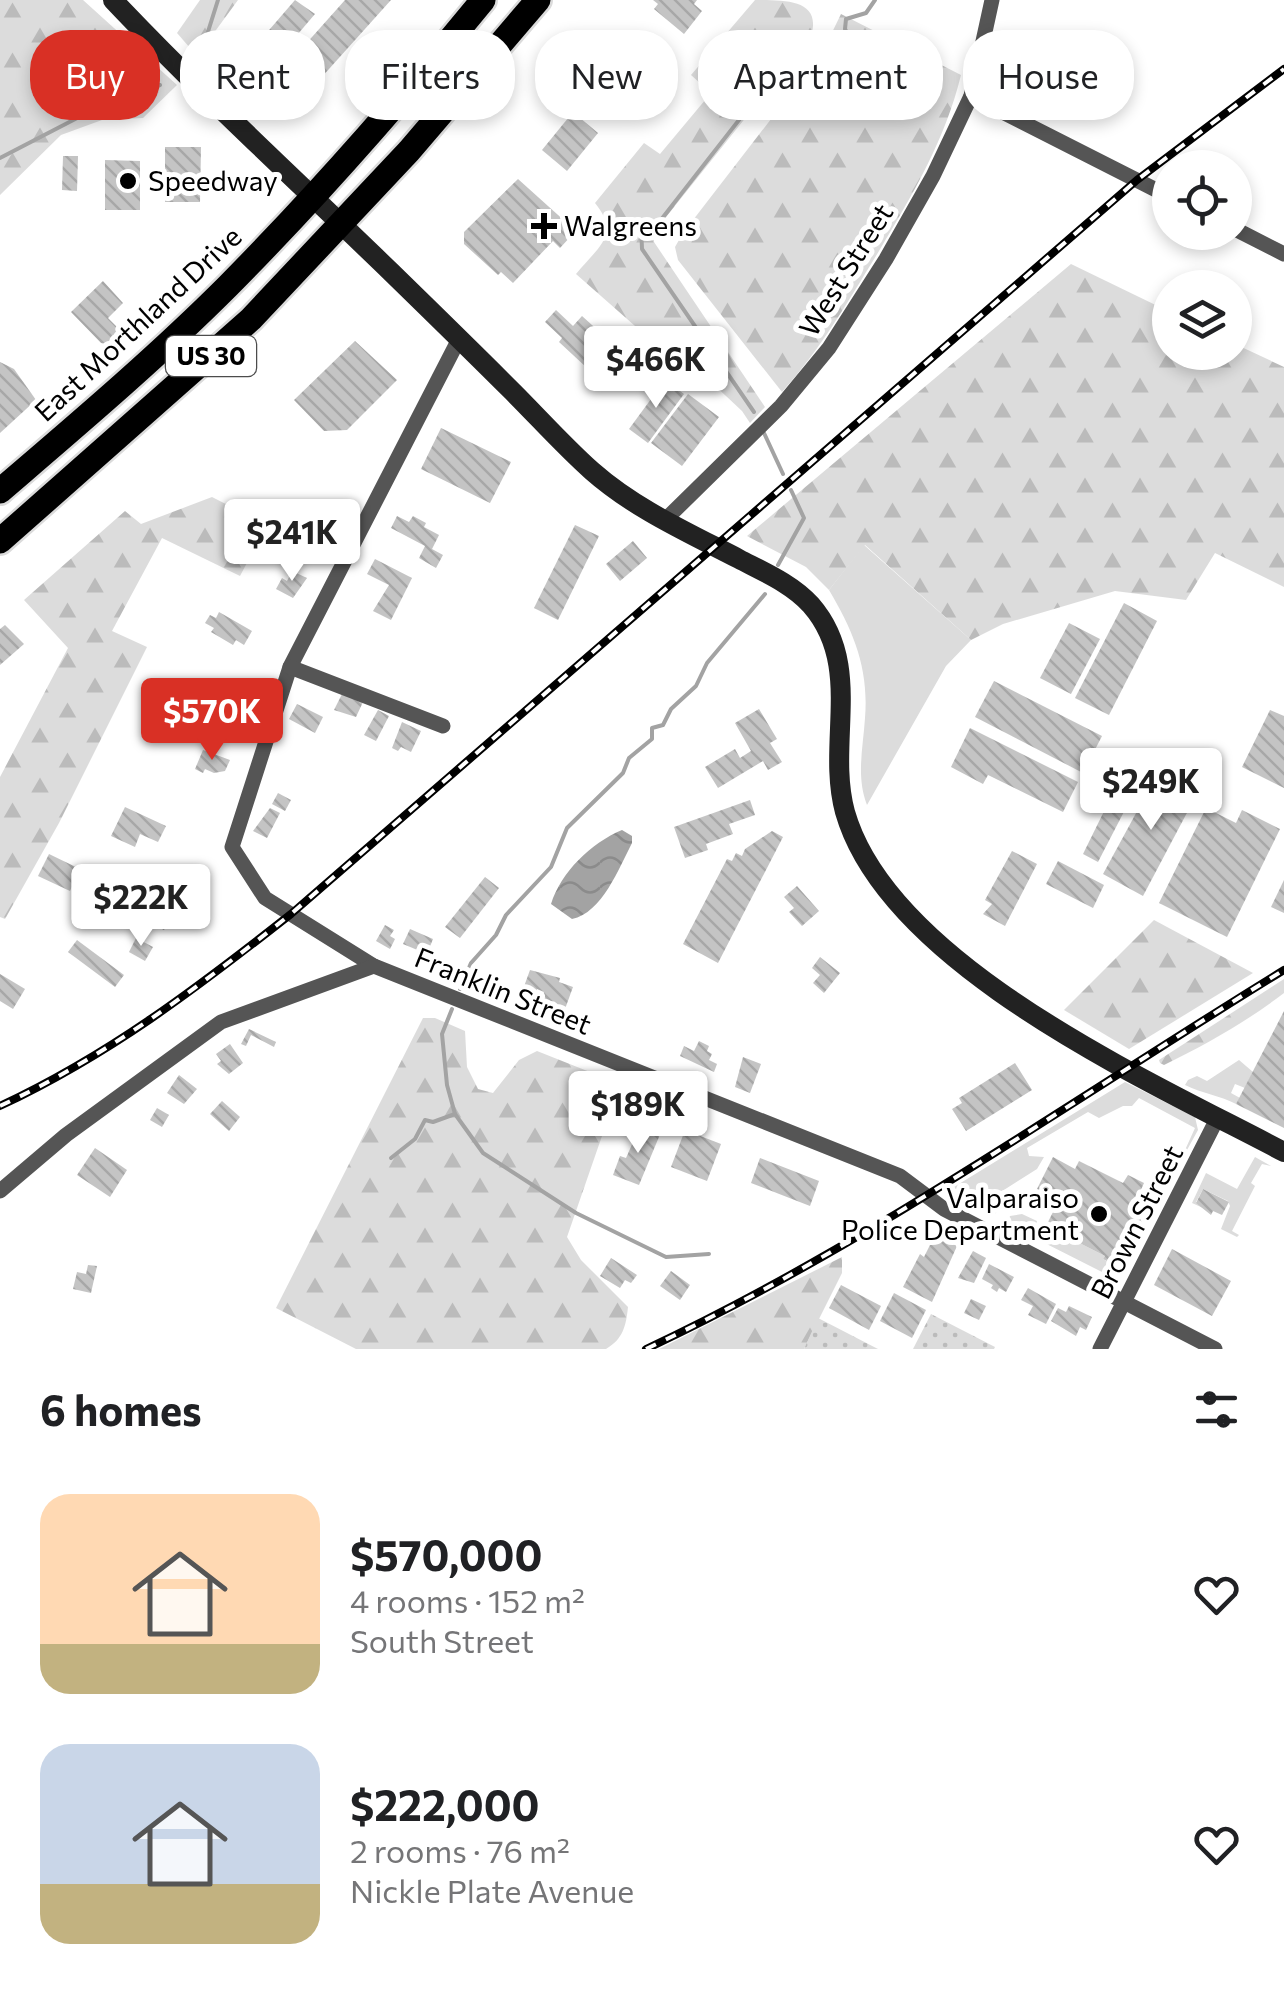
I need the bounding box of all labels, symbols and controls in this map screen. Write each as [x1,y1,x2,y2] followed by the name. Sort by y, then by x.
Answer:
[30,30,160,120] chip: Buy
[180,30,325,120] chip: Rent
[345,30,515,120] chip: Filters
[535,30,678,120] chip: New
[698,30,943,120] chip: Apartment
[963,30,1134,120] chip: House
[1152,150,1252,370] map controls
[1152,150,1252,250] button: locate
[148,163,278,197] place label: Speedway
[117,170,139,192] marker: Speedway
[791,197,899,342] street label: West Street
[564,208,697,242] place label: Walgreens
[533,215,555,237] marker: Walgreens
[27,219,248,428] street label: East Morthland Drive
[1152,270,1252,370] button: layers
[586,326,726,411] pin: $466K
[166,336,256,376] road number: US 30
[606,338,706,378] text: $466K
[222,499,362,584] pin: $241K
[246,511,338,551] text: $241K
[142,678,282,763] pin: $570K
[163,690,261,730] text: $570K
[1081,748,1221,833] pin: $249K
[1102,760,1200,800] text: $249K
[71,864,211,949] pin: $222K
[93,876,189,916] text: $222K
[410,939,597,1041] street label: Franklin Street
[568,1071,708,1156] pin: $189K
[591,1083,685,1123] text: $189K
[1083,1139,1189,1304] street label: Brown Street
[841,1180,1079,1246] place label: Valparaiso Police Department
[1088,1203,1110,1225] marker: Valparaiso Police Department
[1189,1382,1244,1437] icon: filters
[40,1383,202,1435] text: 6 homes
[350,1528,542,1580] text: $570,000
[120,1534,240,1654] icon: home
[1189,1567,1244,1622] icon: heart
[350,1580,585,1620] text: 4 rooms · 152 m²
[350,1620,534,1660] text: South Street
[350,1778,539,1830] text: $222,000
[120,1784,240,1904] icon: home
[1189,1817,1244,1872] icon: heart
[350,1830,570,1870] text: 2 rooms · 76 m²
[350,1870,634,1910] text: Nickle Plate Avenue

